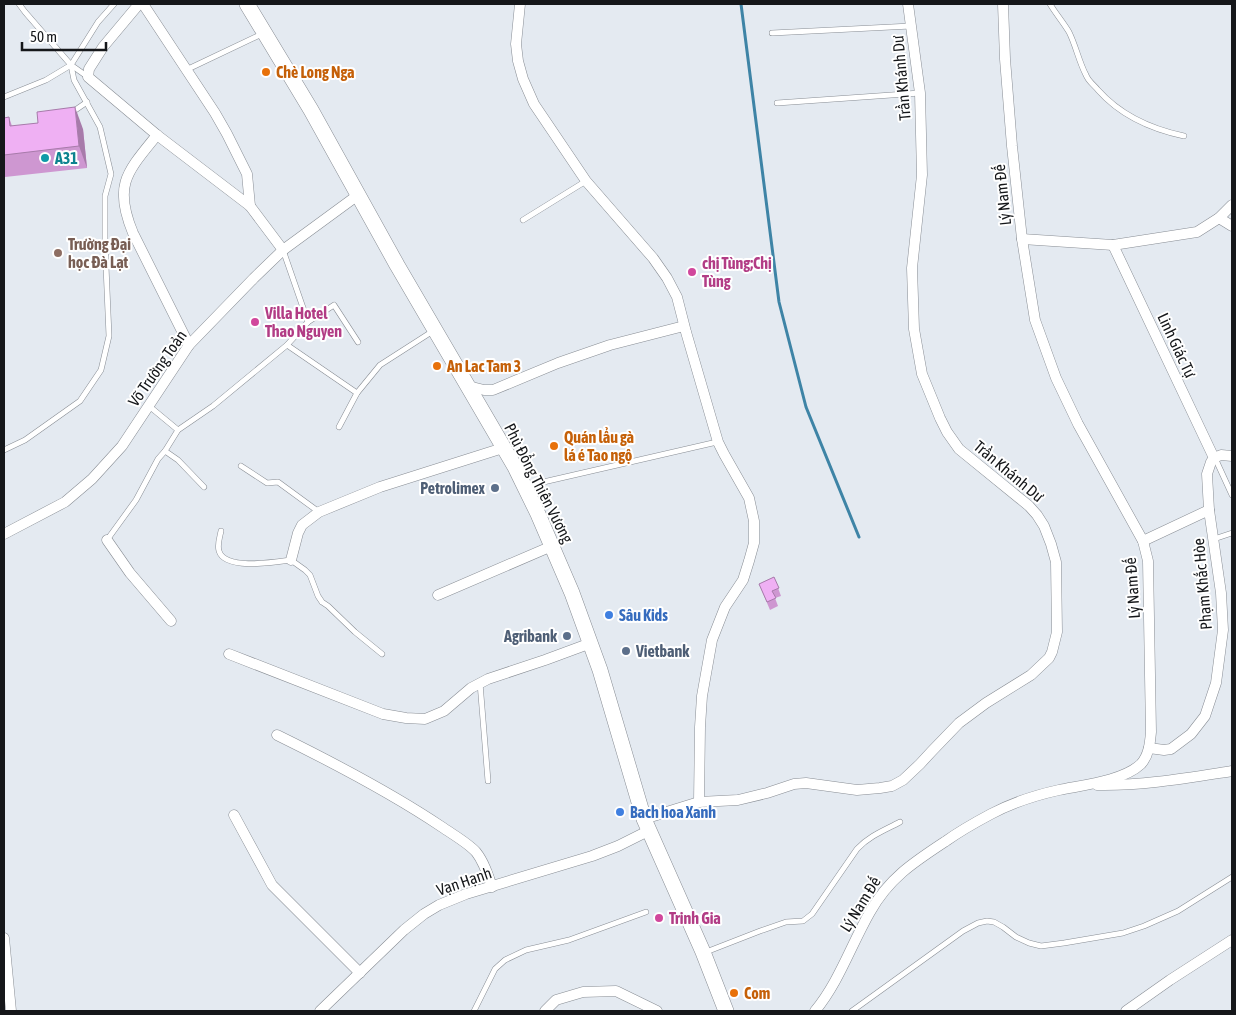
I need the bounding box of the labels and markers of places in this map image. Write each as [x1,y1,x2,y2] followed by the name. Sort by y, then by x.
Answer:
[276,63,354,81] place label: Chè Long Nga
[260,66,272,78] marker: Chè Long Nga
[54,149,78,167] place label: A31
[39,152,51,164] marker: A31
[68,235,131,271] place label: Trường Đại học Đà Lạt
[52,247,64,259] marker: Trường Đại học Đà Lạt
[702,254,772,290] place label: chị Tùng;Chị Tùng
[686,266,698,278] marker: chị Tùng;Chị Tùng
[264,304,342,340] place label: Villa Hotel Thao Nguyen
[249,316,261,328] marker: Villa Hotel Thao Nguyen
[446,357,521,375] place label: An Lac Tam 3
[431,360,443,372] marker: An Lac Tam 3
[564,427,634,464] place label: Quán lẩu gà lá é Tao ngộ
[548,440,560,452] marker: Quán lẩu gà lá é Tao ngộ
[420,479,486,497] place label: Petrolimex
[489,482,501,494] marker: Petrolimex
[619,606,668,624] place label: Sâu Kids
[603,609,615,621] marker: Sâu Kids
[503,627,558,645] place label: Agribank
[561,630,573,642] marker: Agribank
[635,642,690,660] place label: Vietbank
[620,645,632,657] marker: Vietbank
[630,803,716,821] place label: Bach hoa Xanh
[614,806,626,818] marker: Bach hoa Xanh
[669,909,721,927] place label: Trinh Gia
[653,912,665,924] marker: Trinh Gia
[744,984,770,1002] place label: Com
[728,987,740,999] marker: Com

